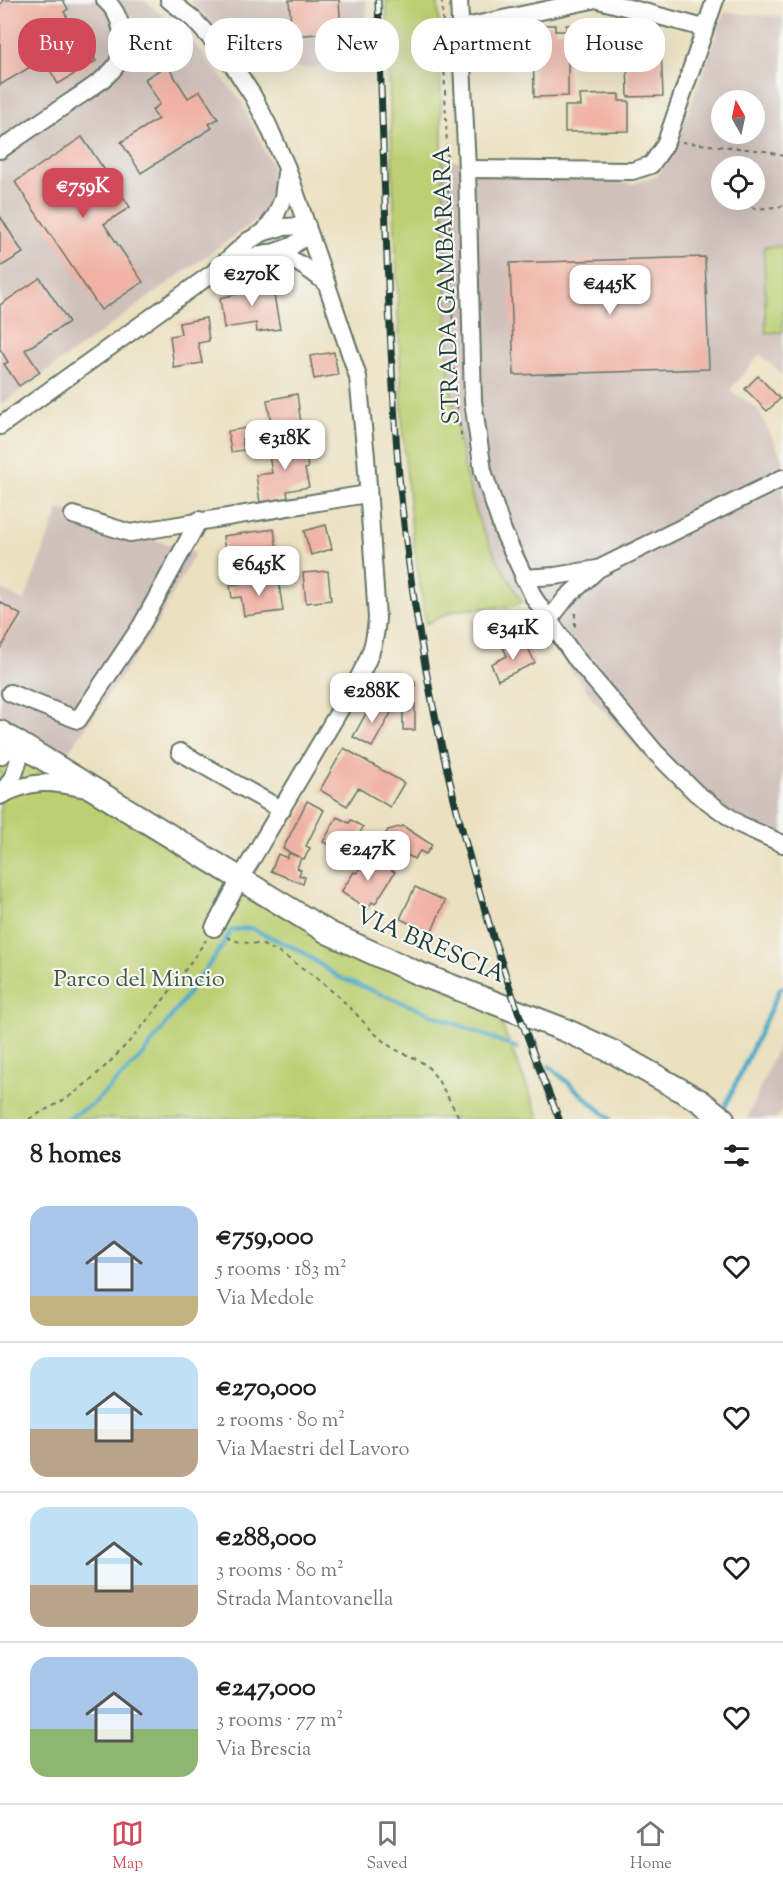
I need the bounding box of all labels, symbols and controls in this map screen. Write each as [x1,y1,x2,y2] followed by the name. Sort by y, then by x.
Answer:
[18,18,96,72] chip: Buy
[108,18,193,72] chip: Rent
[205,18,303,72] chip: Filters
[315,18,399,72] chip: New
[411,18,552,72] chip: Apartment
[564,18,665,72] chip: House
[711,90,765,144] north arrow
[711,90,765,210] map controls
[426,145,470,425] street label: STRADA GAMBARARA
[711,156,765,210] button: locate
[41,168,125,219] pin: €759K
[56,173,110,202] text: €759K
[210,256,294,307] pin: €270K
[224,261,280,290] text: €270K
[568,265,652,316] pin: €445K
[584,270,636,299] text: €445K
[243,420,327,471] pin: €318K
[259,425,311,454] text: €318K
[217,546,301,597] pin: €645K
[232,551,286,580] text: €645K
[471,610,555,661] pin: €341K
[487,615,539,644] text: €341K
[330,673,414,724] pin: €288K
[344,678,400,707] text: €288K
[326,831,410,882] pin: €247K
[340,836,396,865] text: €247K
[350,899,511,993] street label: VIA BRESCIA
[53,963,225,997] park label: Parco del Mincio
[30,1137,121,1174] text: 8 homes
[720,1139,753,1172] icon: filters
[216,1219,314,1256] text: €759,000
[78,1230,150,1302] icon: home
[720,1250,753,1283] icon: heart
[216,1256,347,1285] text: 5 rooms · 183 m²
[216,1285,314,1314] text: Via Medole
[216,1370,316,1407] text: €270,000
[78,1381,150,1453] icon: home
[720,1401,753,1434] icon: heart
[216,1407,345,1436] text: 2 rooms · 80 m²
[216,1436,409,1465] text: Via Maestri del Lavoro
[216,1520,317,1557] text: €288,000
[78,1531,150,1603] icon: home
[720,1551,753,1584] icon: heart
[216,1557,344,1586] text: 3 rooms · 80 m²
[216,1586,393,1615] text: Strada Mantovanella
[216,1670,316,1707] text: €247,000
[78,1681,150,1753] icon: home
[720,1701,753,1734] icon: heart
[216,1707,343,1736] text: 3 rooms · 77 m²
[216,1736,311,1765] text: Via Brescia
[111,1817,144,1876] tab: Map
[366,1817,408,1876] tab: Saved
[630,1817,672,1876] tab: Home

